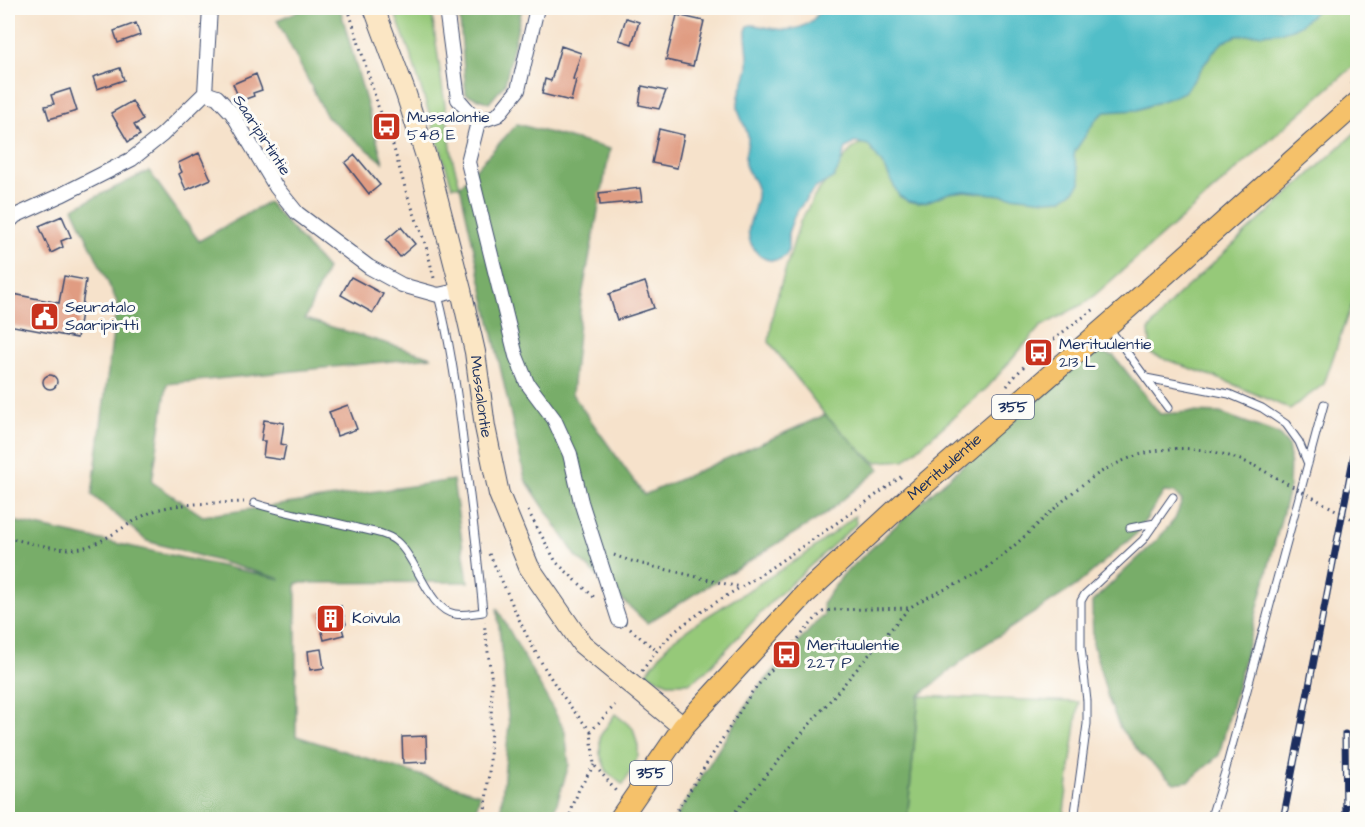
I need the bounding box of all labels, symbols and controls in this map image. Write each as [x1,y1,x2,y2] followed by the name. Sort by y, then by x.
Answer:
[228,90,297,180] street label: Saaripirtintie
[407,106,490,146] place label: Mussalontie 548 E
[370,110,402,142] bus stop icon: Mussalontie 548 E
[65,296,139,336] place label: Seuratalo Saaripirtti
[28,300,60,332] public building icon: Seuratalo Saaripirtti
[1059,333,1152,373] place label: Merituulentie 213 L
[1022,337,1054,369] bus stop icon: Merituulentie 213 L
[465,354,498,440] street label: Mussalontie
[992,395,1034,419] road number: 355
[902,428,987,506] street label: Merituulentie
[315,602,347,634] building icon: Koivula
[352,607,400,629] place label: Koivula
[807,634,900,674] place label: Merituulentie 227 P
[770,638,802,670] bus stop icon: Merituulentie 227 P
[630,761,672,785] road number: 355

